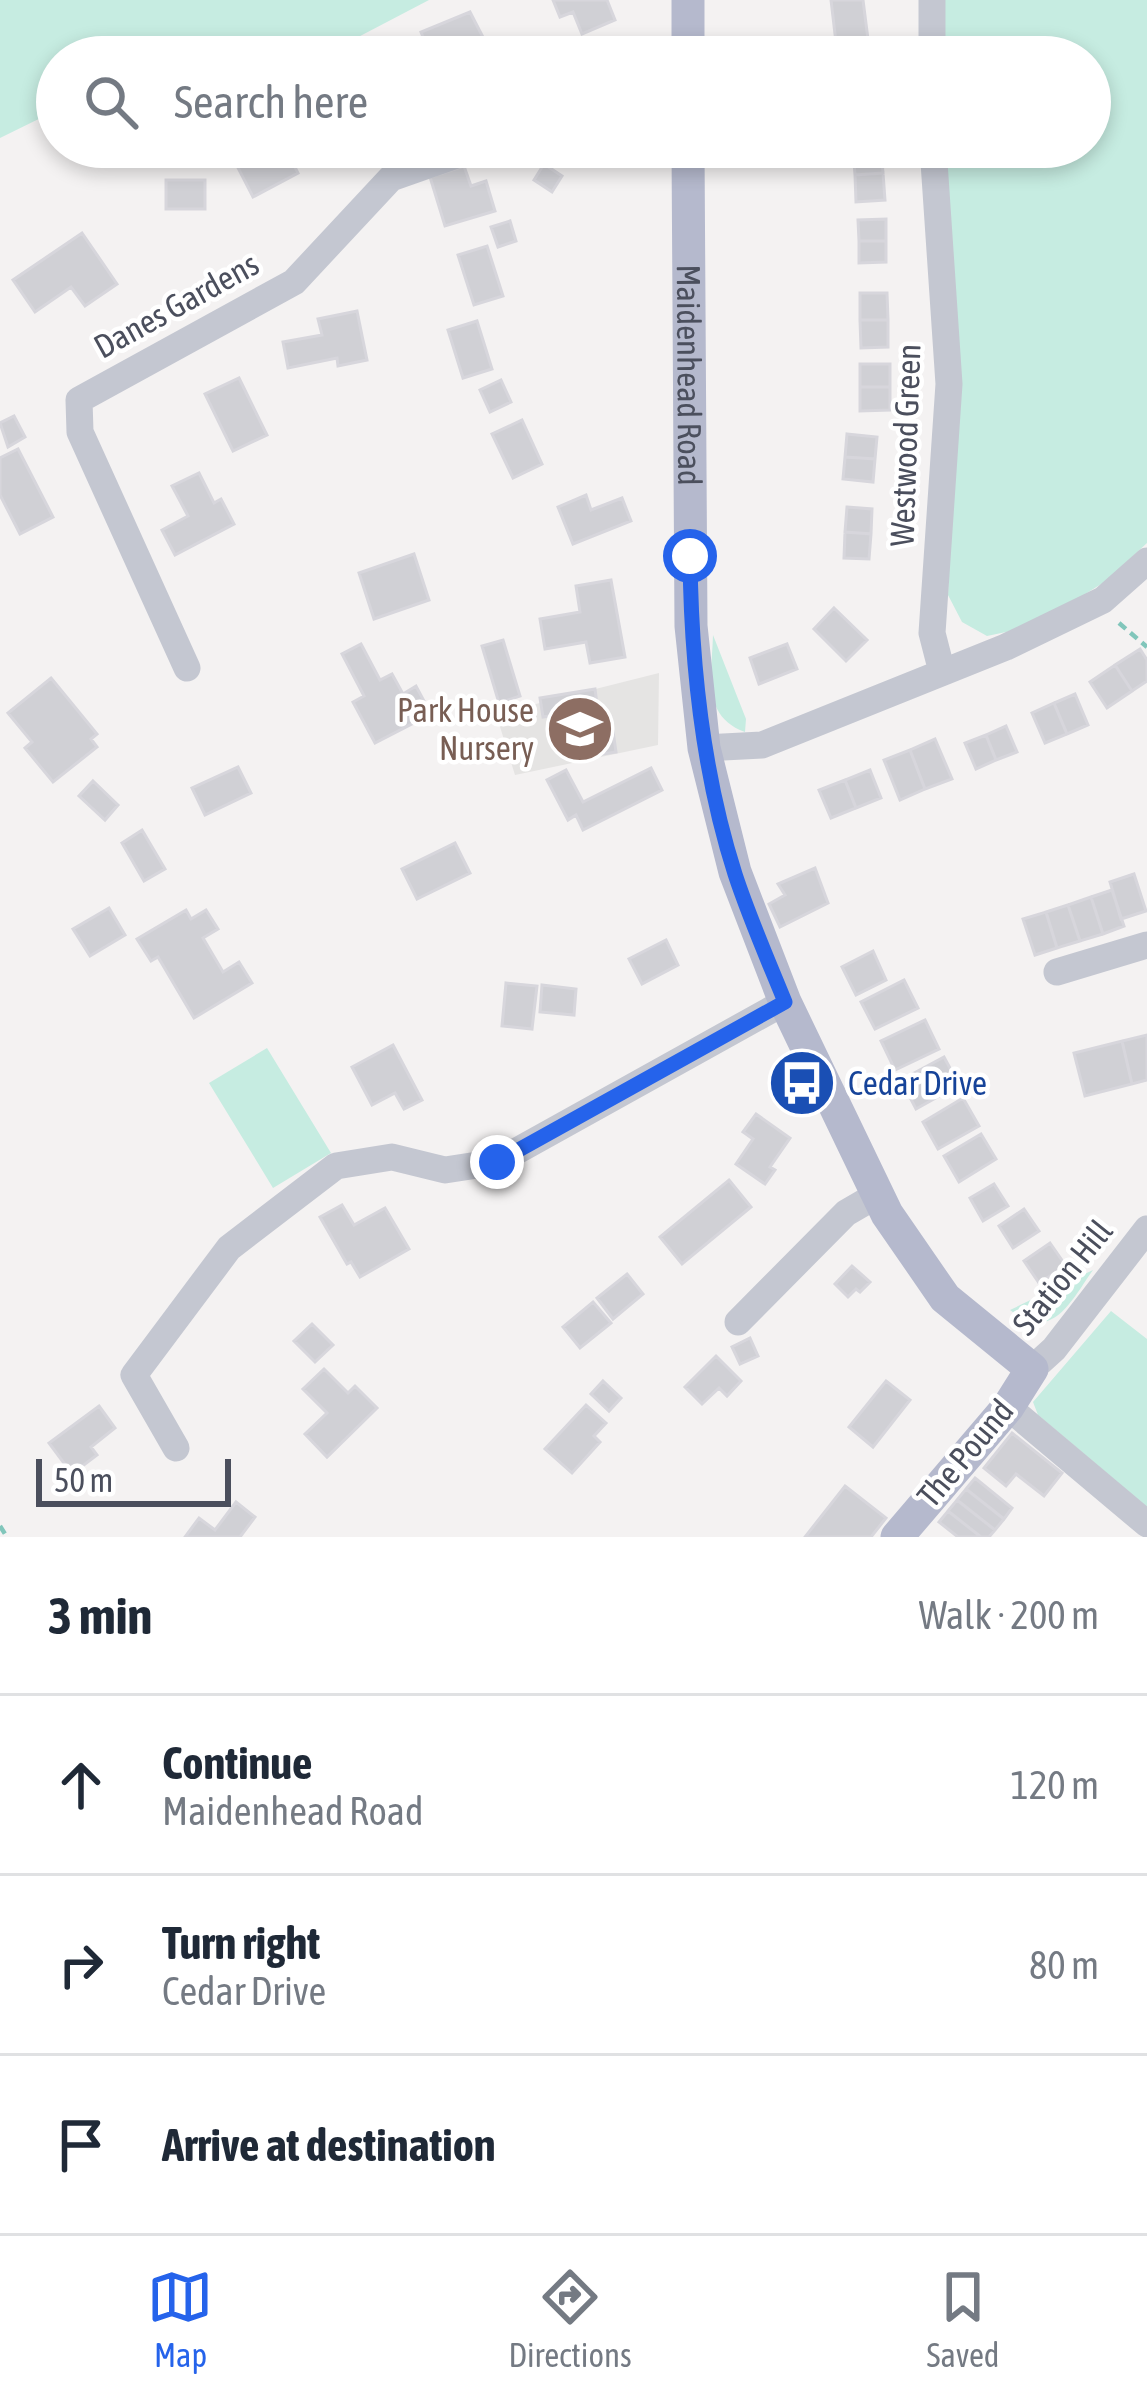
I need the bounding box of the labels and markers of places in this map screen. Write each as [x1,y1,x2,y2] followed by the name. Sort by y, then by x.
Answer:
[397,691,534,767] place label: Park House Nursery
[545,694,615,764] school or university icon: Park House Nursery
[767,1048,837,1118] bus stop icon: Cedar Drive
[848,1064,987,1102] place label: Cedar Drive

